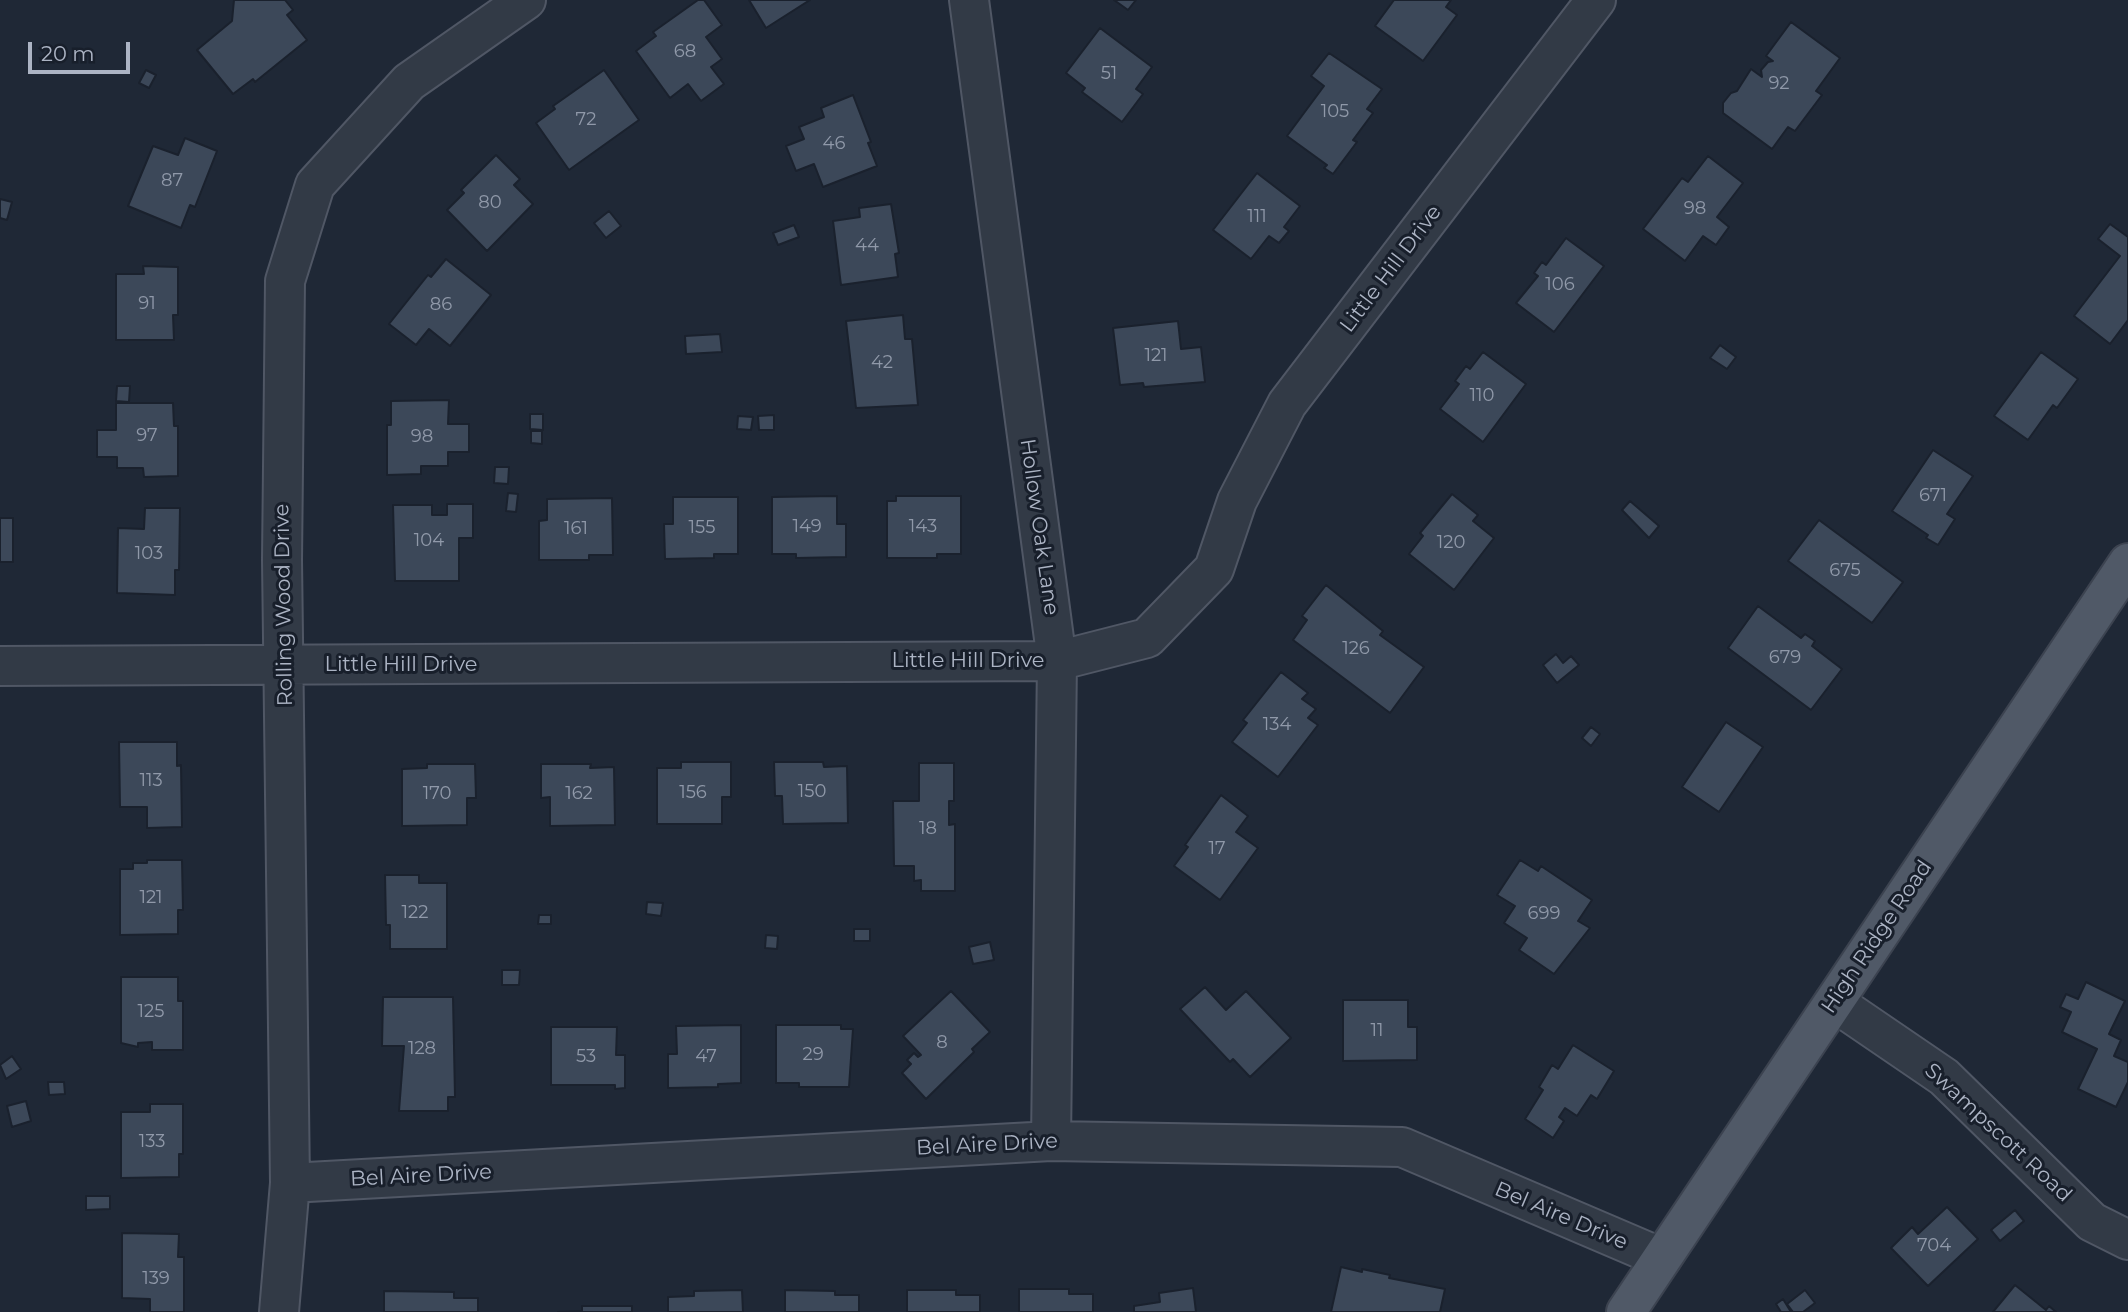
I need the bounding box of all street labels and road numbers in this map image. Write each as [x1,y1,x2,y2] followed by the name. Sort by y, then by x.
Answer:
[1335,200,1447,338] street label: Little Hill Drive
[1014,437,1064,617] street label: Hollow Oak Lane
[270,503,298,707] street label: Rolling Wood Drive
[892,648,1044,674] street label: Little Hill Drive
[325,652,477,678] street label: Little Hill Drive
[1816,856,1938,1018] street label: High Ridge Road
[1919,1058,2077,1208] street label: Swampscott Road
[916,1129,1058,1161] street label: Bel Aire Drive
[350,1160,492,1192] street label: Bel Aire Drive
[1491,1177,1631,1255] street label: Bel Aire Drive

